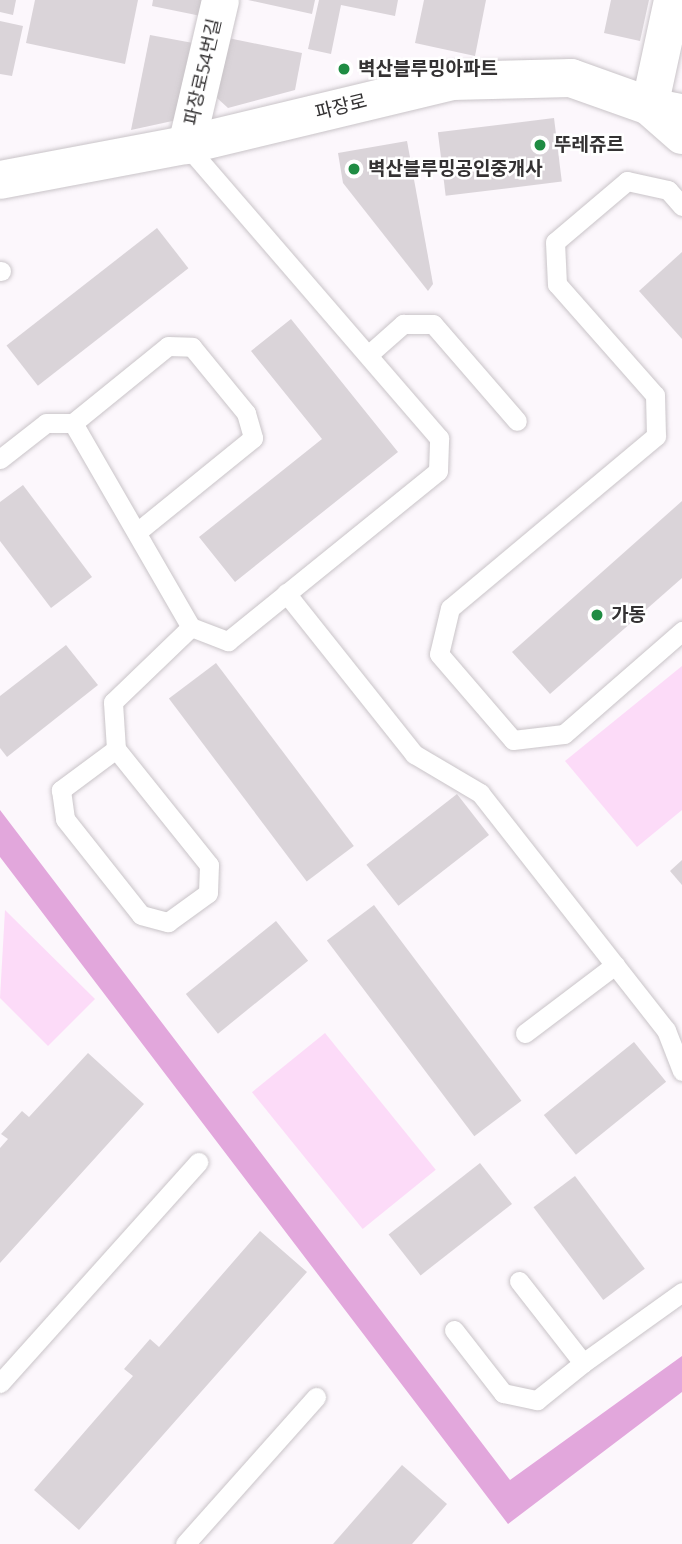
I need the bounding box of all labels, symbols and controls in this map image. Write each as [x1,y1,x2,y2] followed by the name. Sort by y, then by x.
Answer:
[180,17,226,127] street label: 파장로54번길
[358,58,498,80] place label: 벽산블루밍아파트
[336,61,352,77] marker: 벽산블루밍아파트
[313,90,369,124] street label: 파장로
[554,134,624,156] place label: 뚜레쥬르
[532,137,548,153] marker: 뚜레쥬르
[368,158,543,180] place label: 벽산블루밍공인중개사
[346,161,362,177] marker: 벽산블루밍공인중개사
[611,604,646,626] place label: 가동
[589,607,605,623] marker: 가동

